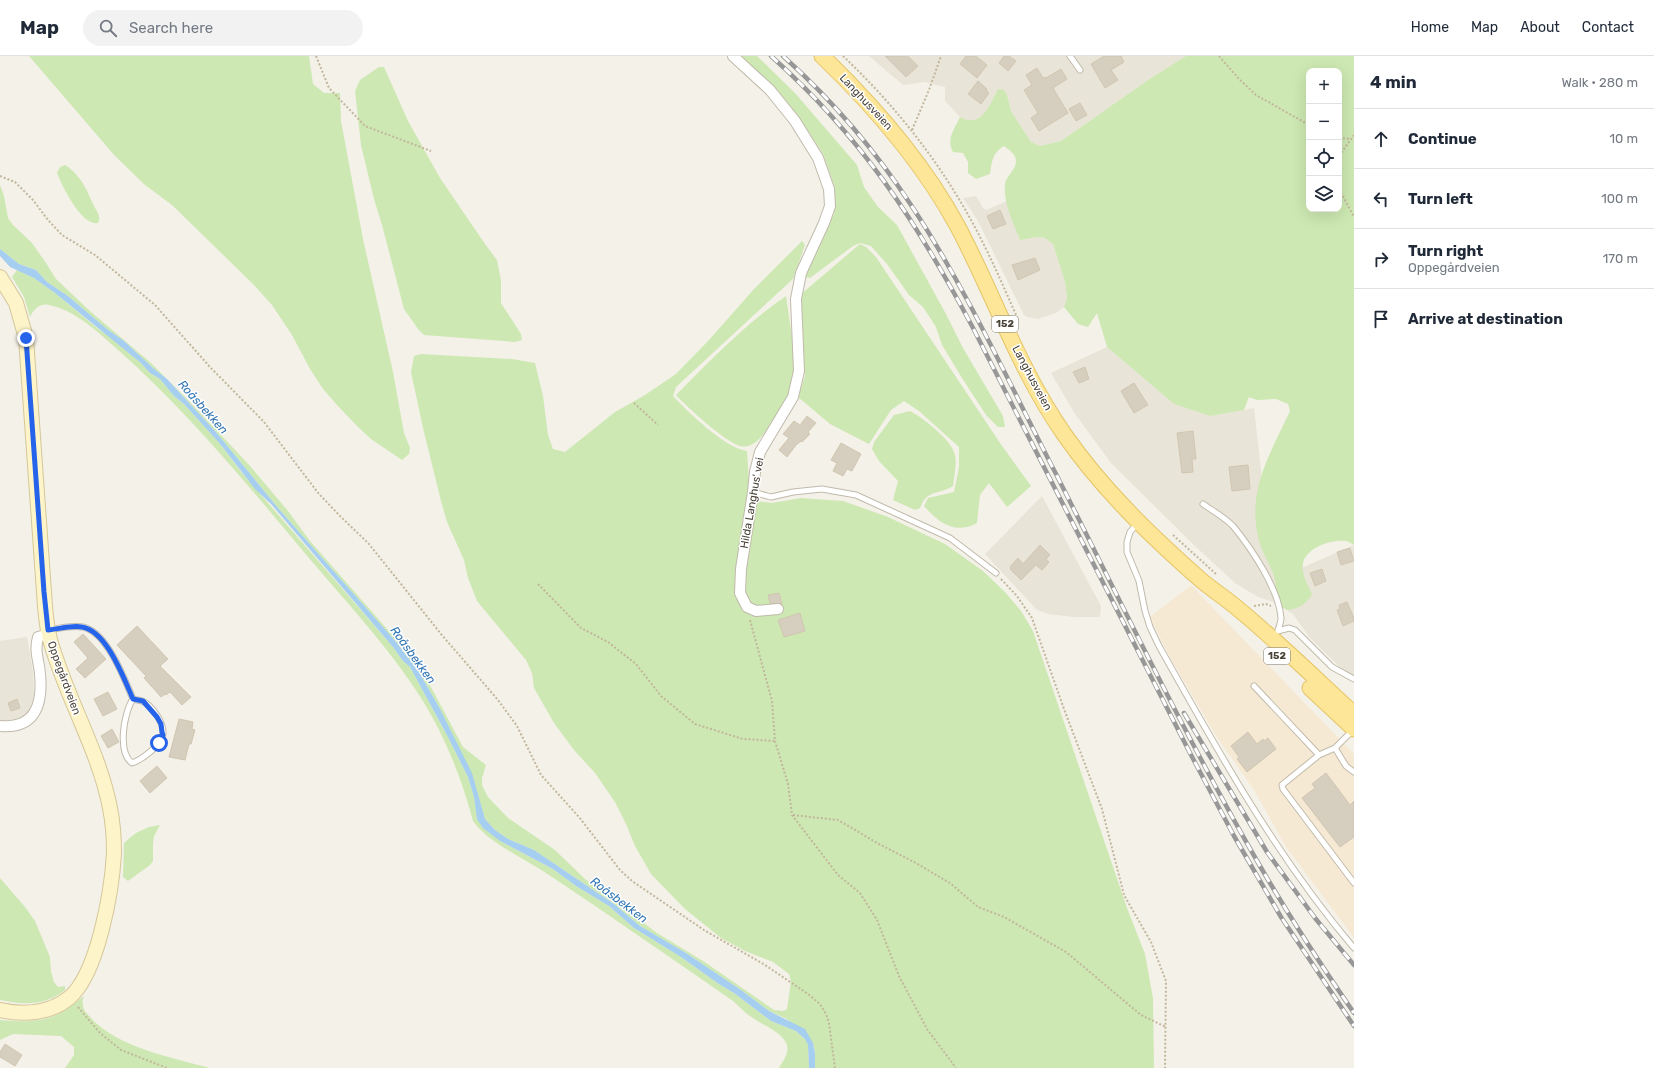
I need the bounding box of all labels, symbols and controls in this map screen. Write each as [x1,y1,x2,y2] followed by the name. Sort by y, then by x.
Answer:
[83,10,363,46] search box
[20,16,59,39] text: Map
[97,17,119,39] icon: search
[129,19,213,37] text: Search here
[1411,19,1449,36] text: Home
[1471,19,1498,36] text: Map
[1520,19,1560,36] text: About
[1582,19,1634,36] text: Contact
[1306,68,1342,212] map controls
[1306,68,1342,104] button: +
[837,71,895,133] street label: Langhusveien
[1370,72,1417,92] text: 4 min
[1561,75,1638,90] text: Walk · 280 m
[1306,104,1342,140] button: −
[1370,128,1392,150] icon: ahead
[1408,130,1477,148] text: Continue
[1609,131,1638,146] text: 10 m
[1306,140,1342,176] button: locate
[1306,176,1342,212] button: layers
[1370,188,1392,210] icon: left
[1408,190,1473,208] text: Turn left
[1601,191,1638,206] text: 100 m
[1408,242,1483,260] text: Turn right
[1370,248,1392,270] icon: right
[1603,251,1638,266] text: 170 m
[1408,260,1500,275] text: Oppegårdveien
[1370,308,1392,330] icon: arrive
[1408,310,1563,328] text: Arrive at destination
[992,316,1018,332] road number: 152
[17,329,35,347] route end
[1009,343,1055,413] street label: Langhusveien
[175,377,231,437] water label: Roåsbekken
[738,456,766,550] street label: Hilda Langhus' vei
[387,623,439,687] water label: Roåsbekken
[45,639,83,717] street label: Oppegårdveien
[1264,648,1290,664] road number: 152
[150,734,168,752] route start
[588,874,650,926] water label: Roåsbekken

